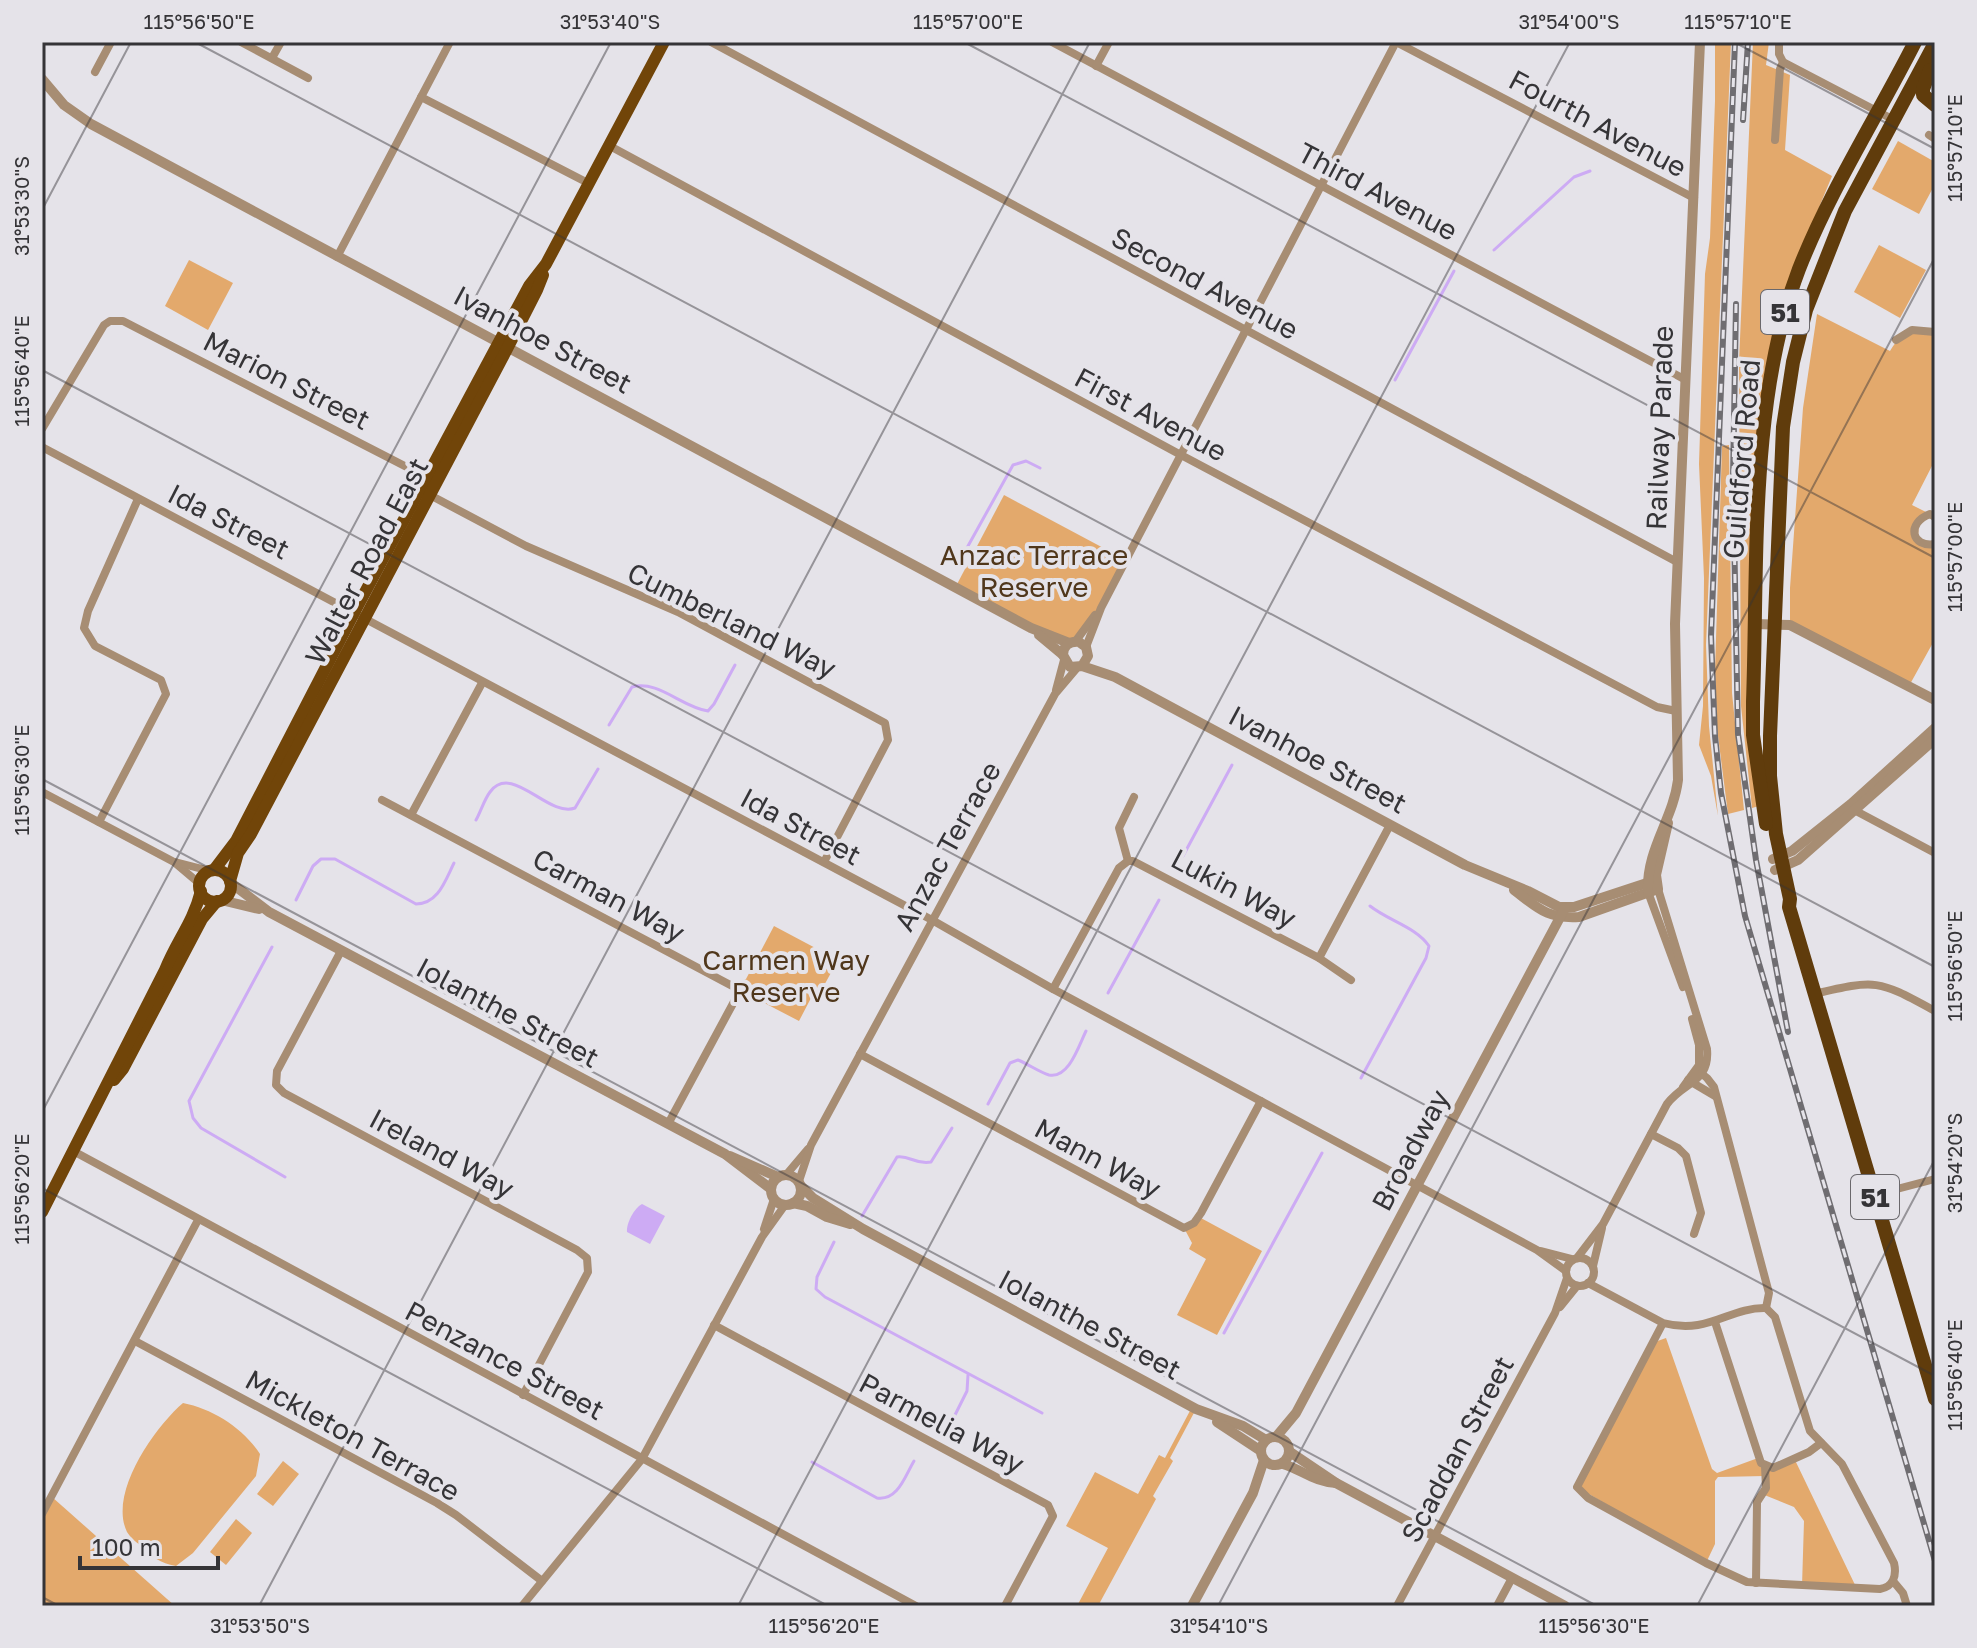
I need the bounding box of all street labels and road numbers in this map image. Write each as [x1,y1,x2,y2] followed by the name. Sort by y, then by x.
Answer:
[1504,62,1692,184] street label: Fourth Avenue
[1293,135,1463,247] street label: Third Avenue
[1106,220,1304,346] street label: Second Avenue
[448,278,638,400] street label: Ivanhoe Street
[1761,290,1809,334] road number: 51
[198,324,376,436] street label: Marion Street
[1639,325,1679,531] street label: Railway Parade
[1716,358,1766,560] street label: Guildford Road
[1070,360,1232,468] street label: First Avenue
[298,452,434,670] street label: Walter Road East
[163,476,295,566] street label: Ida Street
[622,555,842,685] street label: Cumberland Way
[1223,698,1413,820] street label: Ivanhoe Street
[887,756,1007,936] street label: Anzac Terrace
[735,781,867,871] street label: Ida Street
[527,841,691,949] street label: Carman Way
[1166,841,1302,935] street label: Lukin Way
[411,950,605,1074] street label: Iolanthe Street
[1364,1084,1456,1216] street label: Broadway
[364,1101,520,1205] street label: Ireland Way
[1029,1111,1167,1205] street label: Mann Way
[1851,1175,1899,1219] road number: 51
[993,1262,1187,1386] street label: Iolanthe Street
[400,1294,610,1426] street label: Penzance Street
[1394,1350,1520,1548] street label: Scaddan Street
[240,1362,466,1508] street label: Mickleton Terrace
[854,1366,1030,1480] street label: Parmelia Way

